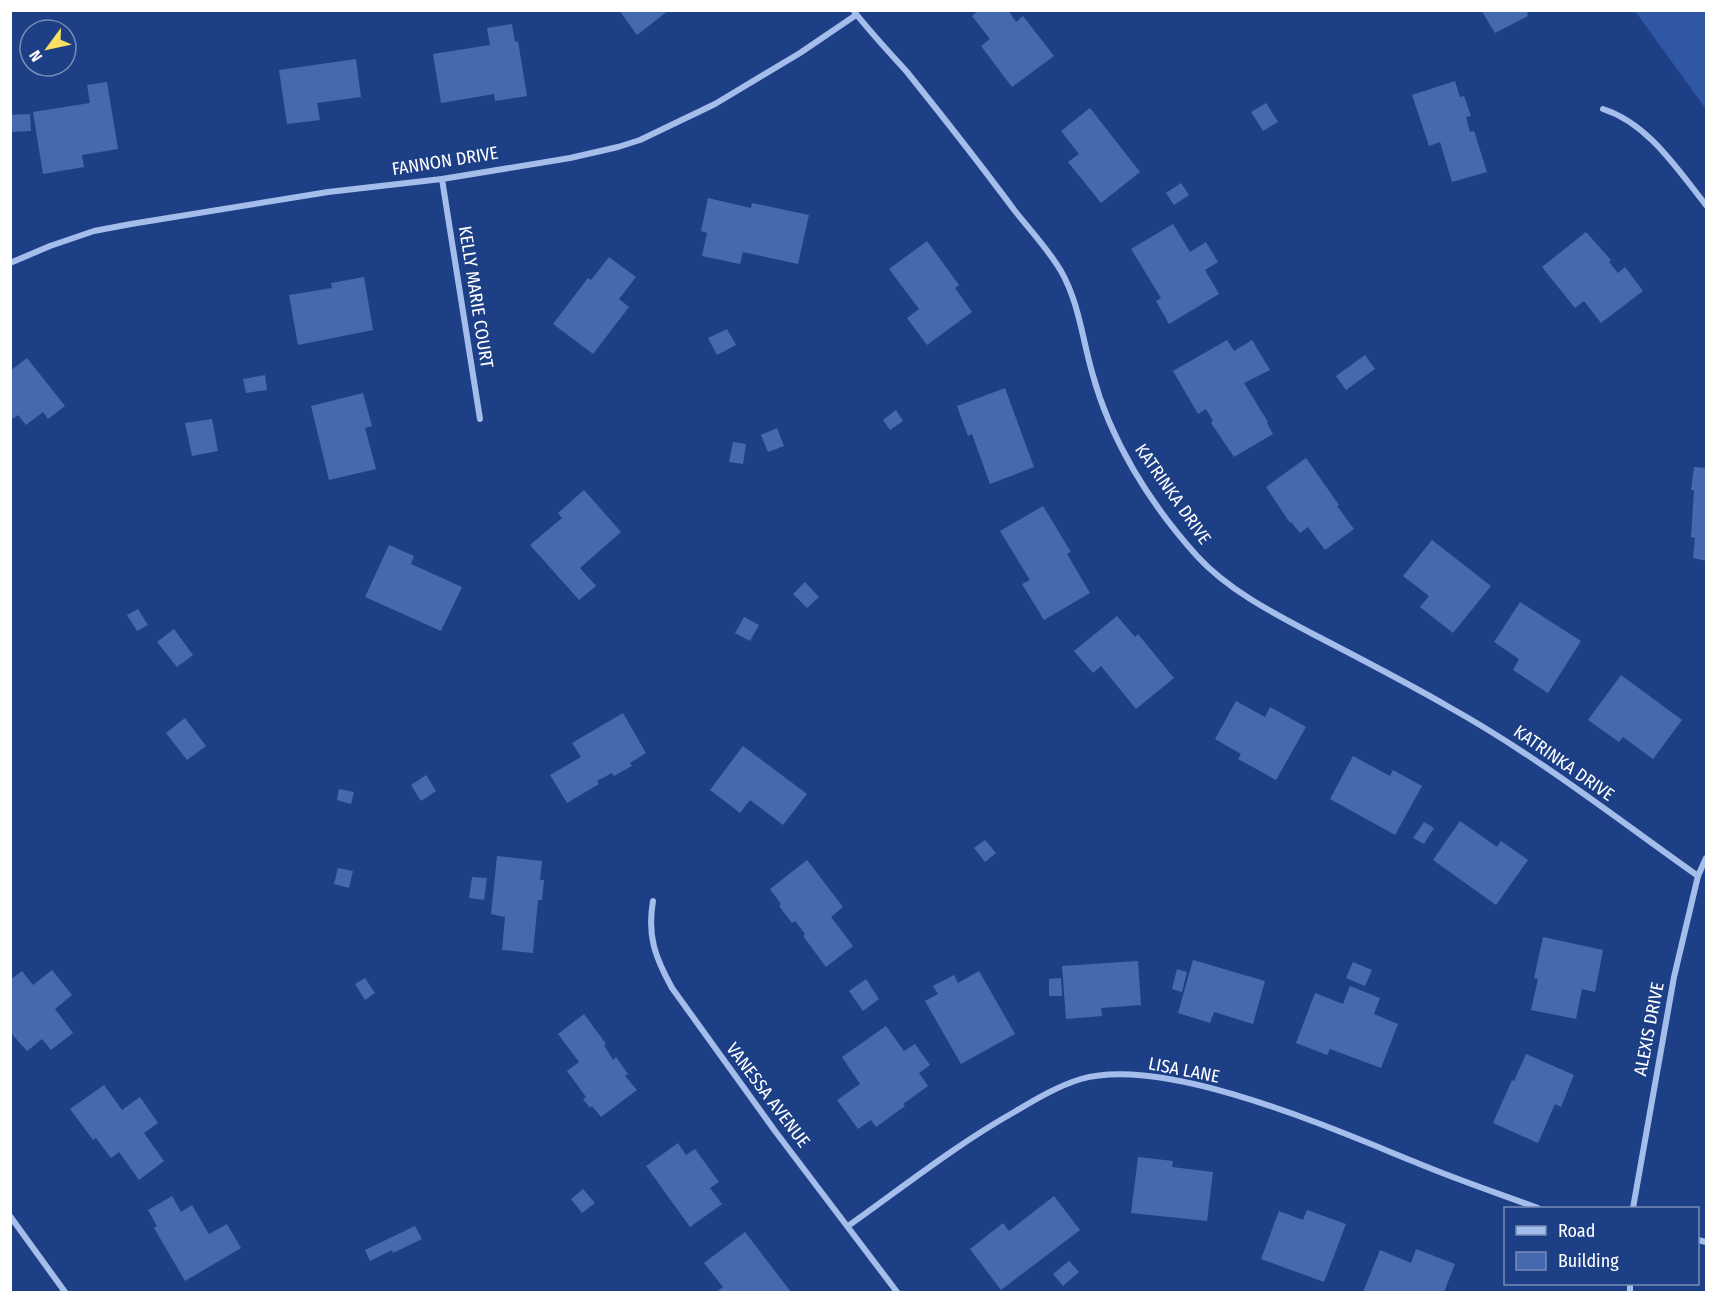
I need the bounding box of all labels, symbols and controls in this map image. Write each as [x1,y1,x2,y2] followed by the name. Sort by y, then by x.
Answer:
[18,18,78,78] north arrow
[25,47,46,65] text: N
[390,142,500,180] street label: FANNON DRIVE
[454,224,498,370] street label: KELLY MARIE COURT
[1130,439,1216,549] street label: KATRINKA DRIVE
[1509,720,1619,806] street label: KATRINKA DRIVE
[1629,980,1669,1078] street label: ALEXIS DRIVE
[721,1038,815,1152] street label: VANESSA AVENUE
[1147,1052,1221,1088] street label: LISA LANE
[1504,1207,1699,1285] legend
[1558,1220,1595,1242] text: Road
[1558,1250,1619,1272] text: Building

